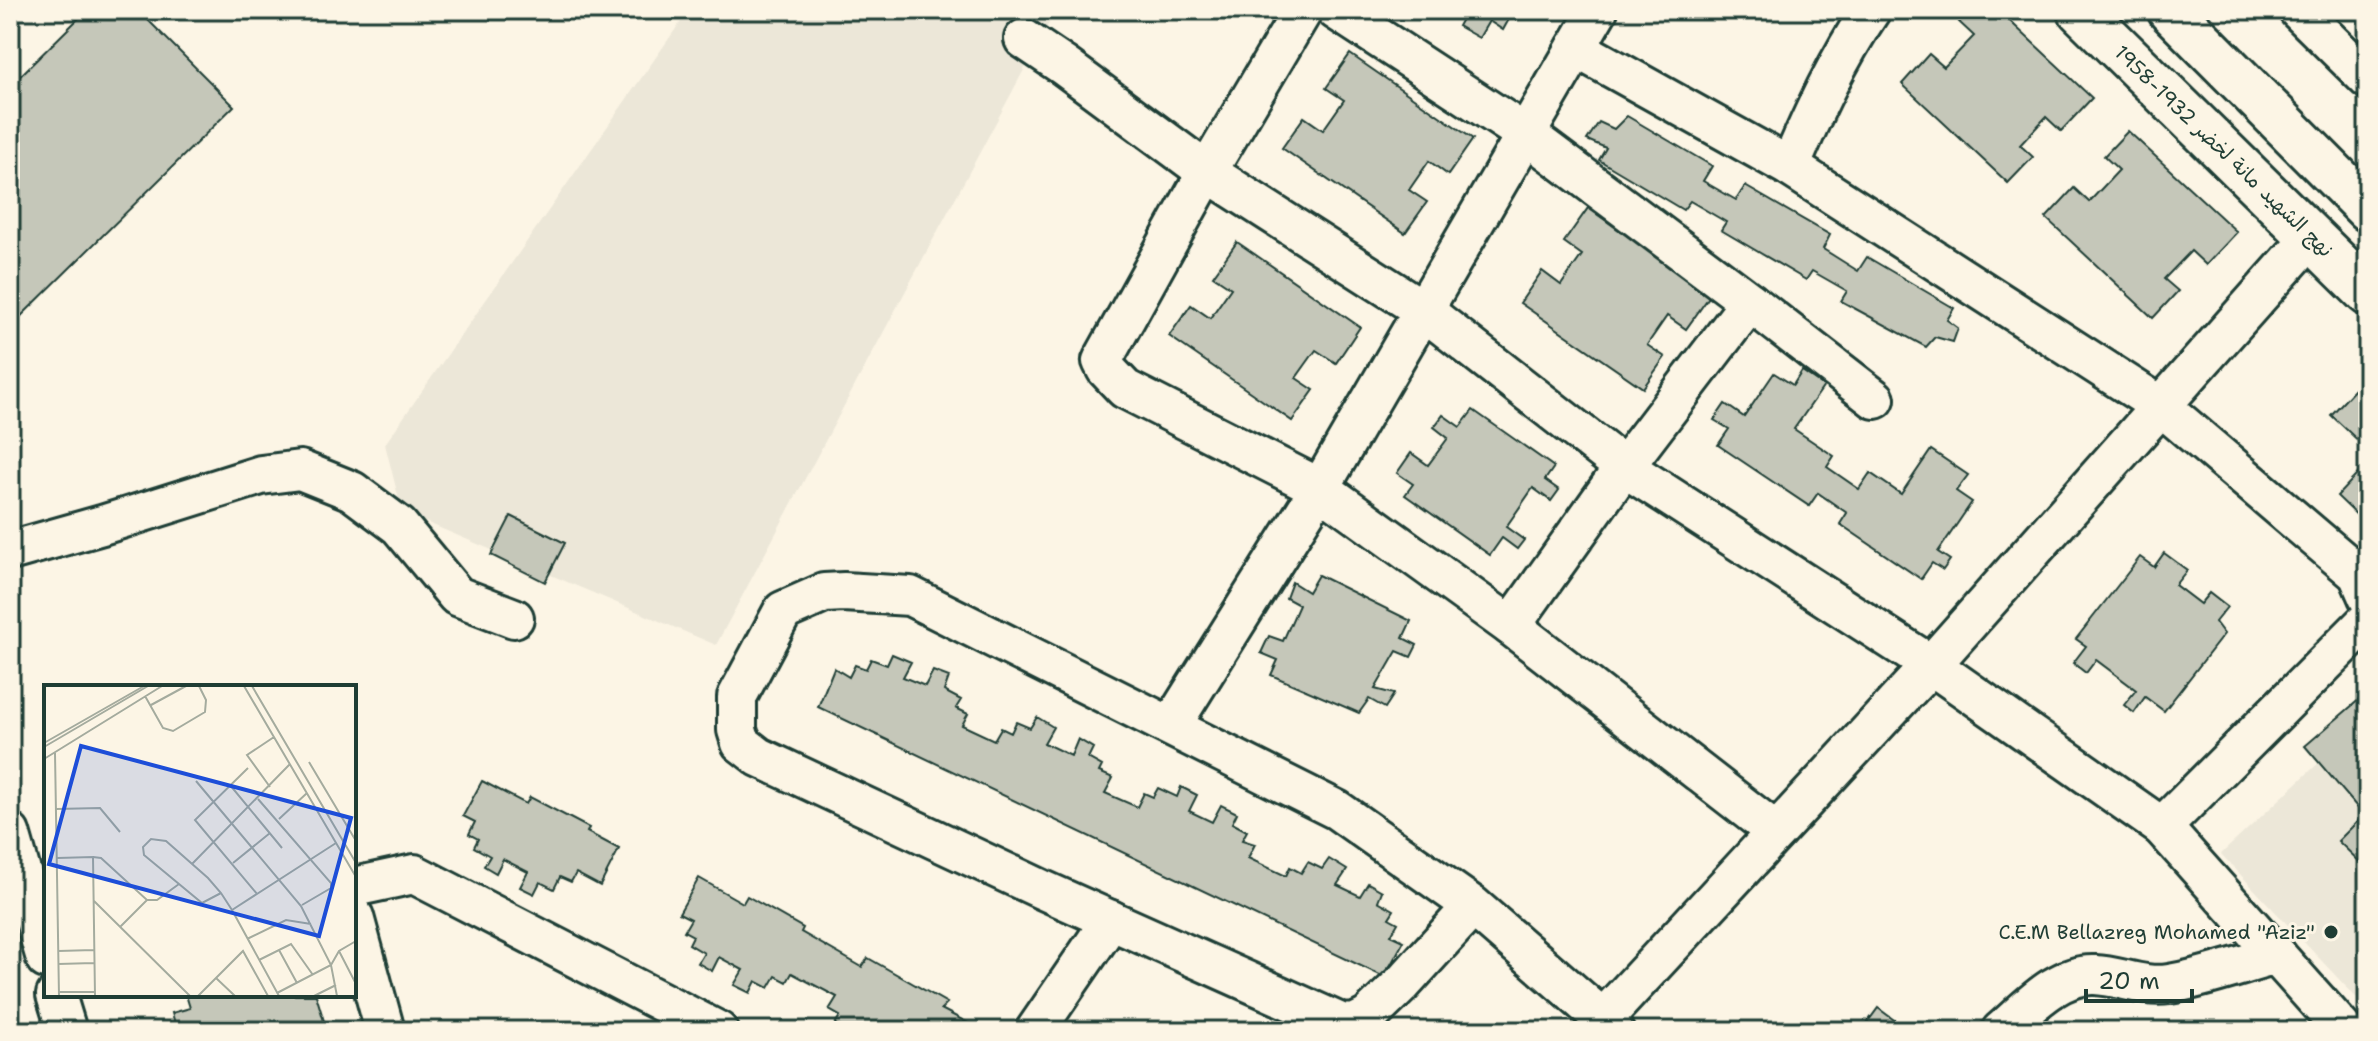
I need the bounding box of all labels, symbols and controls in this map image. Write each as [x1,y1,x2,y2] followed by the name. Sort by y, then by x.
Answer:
[2108,39,2339,263] street label: نهج الشهيد مانة لخضر 1932-1958
[44,685,356,997] inset map
[1999,919,2315,945] place label: C.E.M Bellazreg Mohamed "Aziz"
[2322,923,2340,941] marker: C.E.M Bellazreg Mohamed "Aziz"
[2086,953,2192,1003] scale bar
[2098,965,2160,997] text: 20 m

